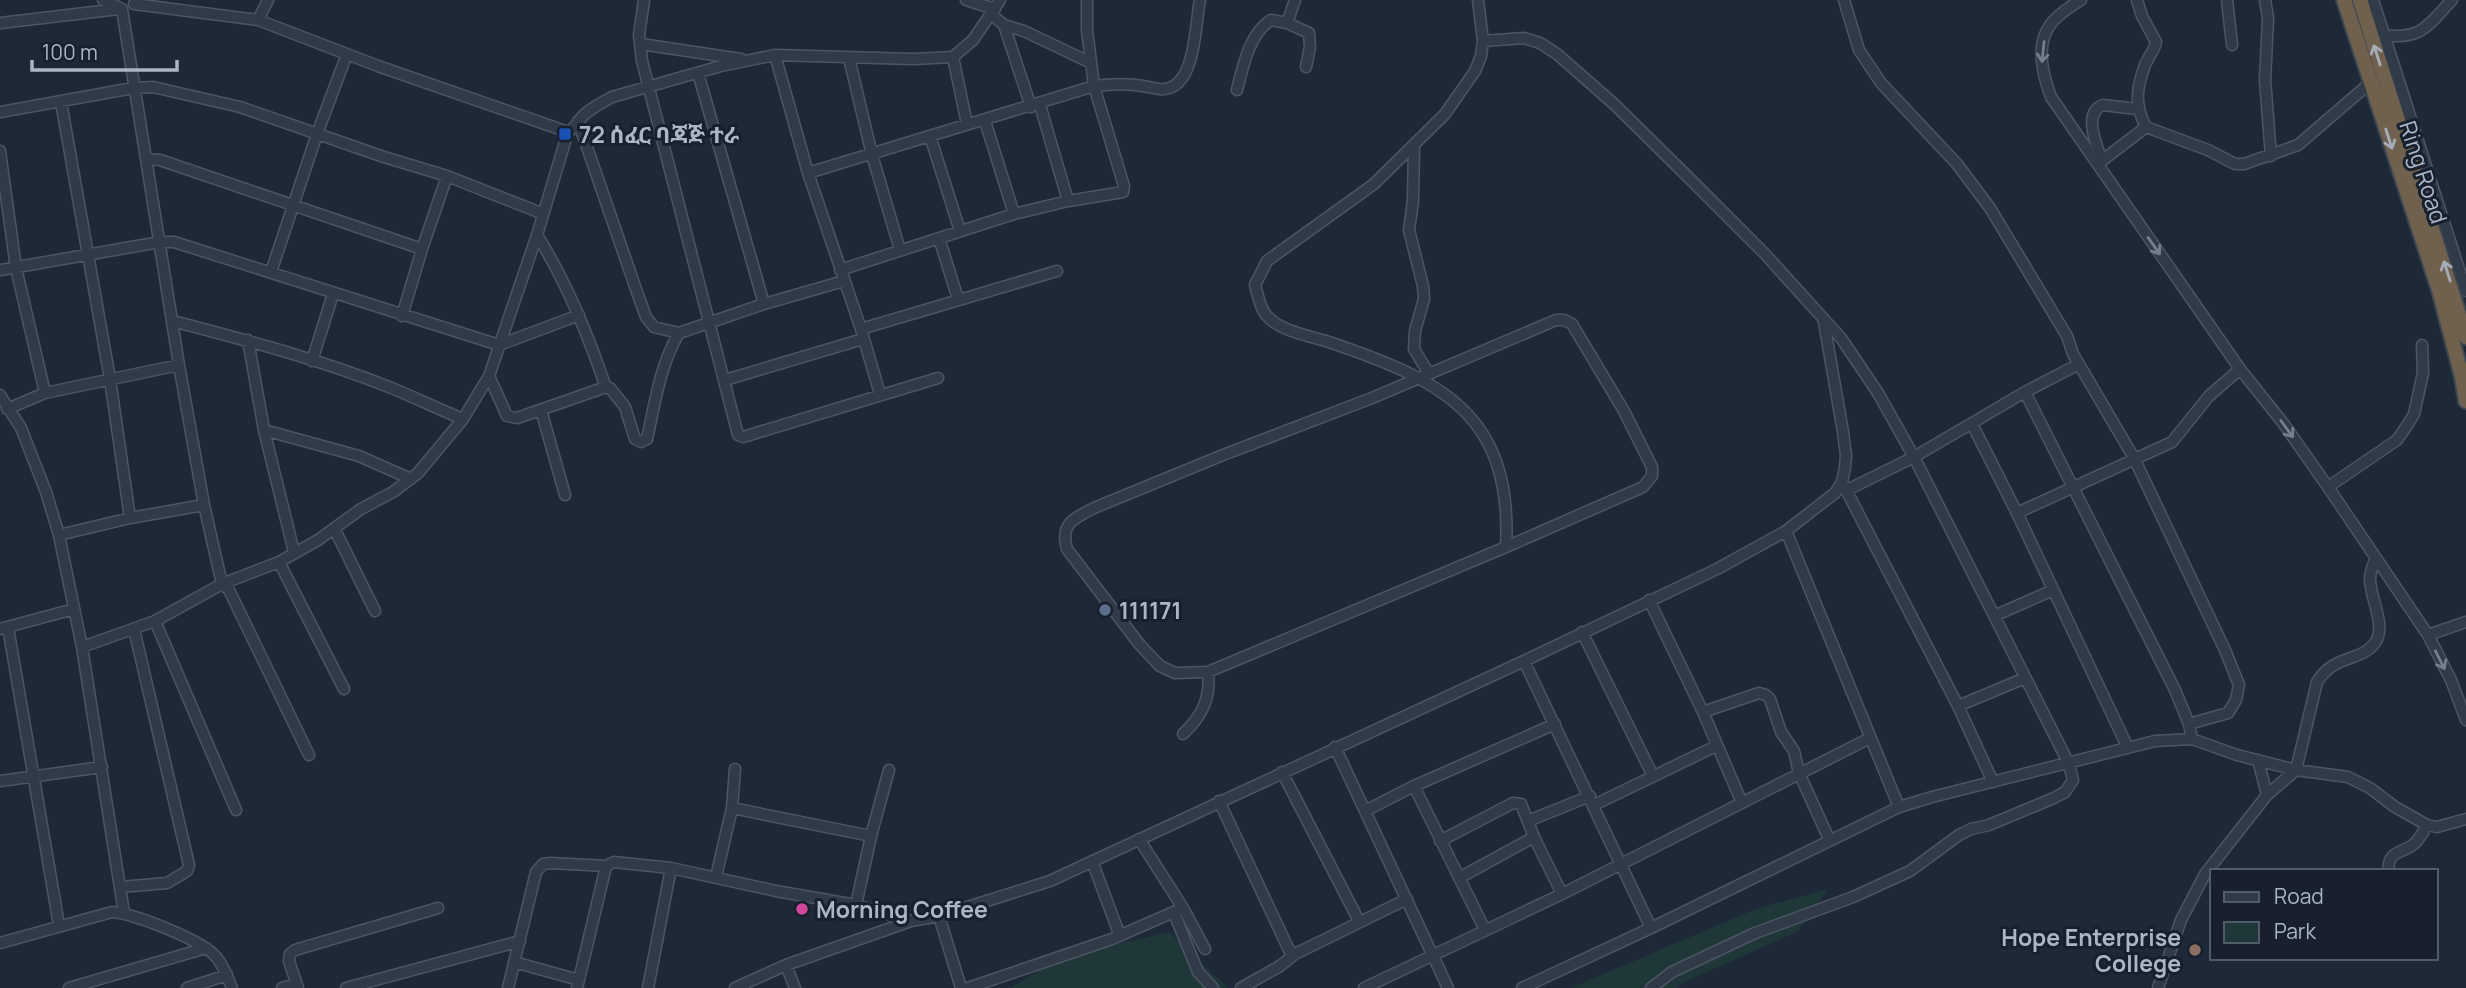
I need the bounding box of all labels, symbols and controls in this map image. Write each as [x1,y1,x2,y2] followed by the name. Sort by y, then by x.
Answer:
[32,28,177,72] scale bar
[42,38,98,66] text: 100 m
[2036,40,2049,62] one-way arrow
[2370,44,2383,66] one-way arrow
[2392,117,2456,227] street label: Ring Road
[579,118,740,150] place label: 72 ሰፈር ባጃጅ ተራ
[557,126,573,142] marker: 72 ሰፈር ባጃጅ ተራ
[2383,127,2396,149] one-way arrow
[2146,236,2161,255] one-way arrow
[2440,261,2452,283] one-way arrow
[2280,419,2295,438] one-way arrow
[1119,594,1182,626] place label: 111171
[1097,602,1113,618] marker: 111171
[2434,649,2448,670] one-way arrow
[2210,869,2438,960] legend
[2274,882,2324,910] text: Road
[816,893,988,925] place label: Morning Coffee
[794,901,810,917] marker: Morning Coffee
[2274,917,2316,945] text: Park
[2001,921,2181,979] place label: Hope Enterprise College
[2187,942,2203,958] marker: Hope Enterprise College

